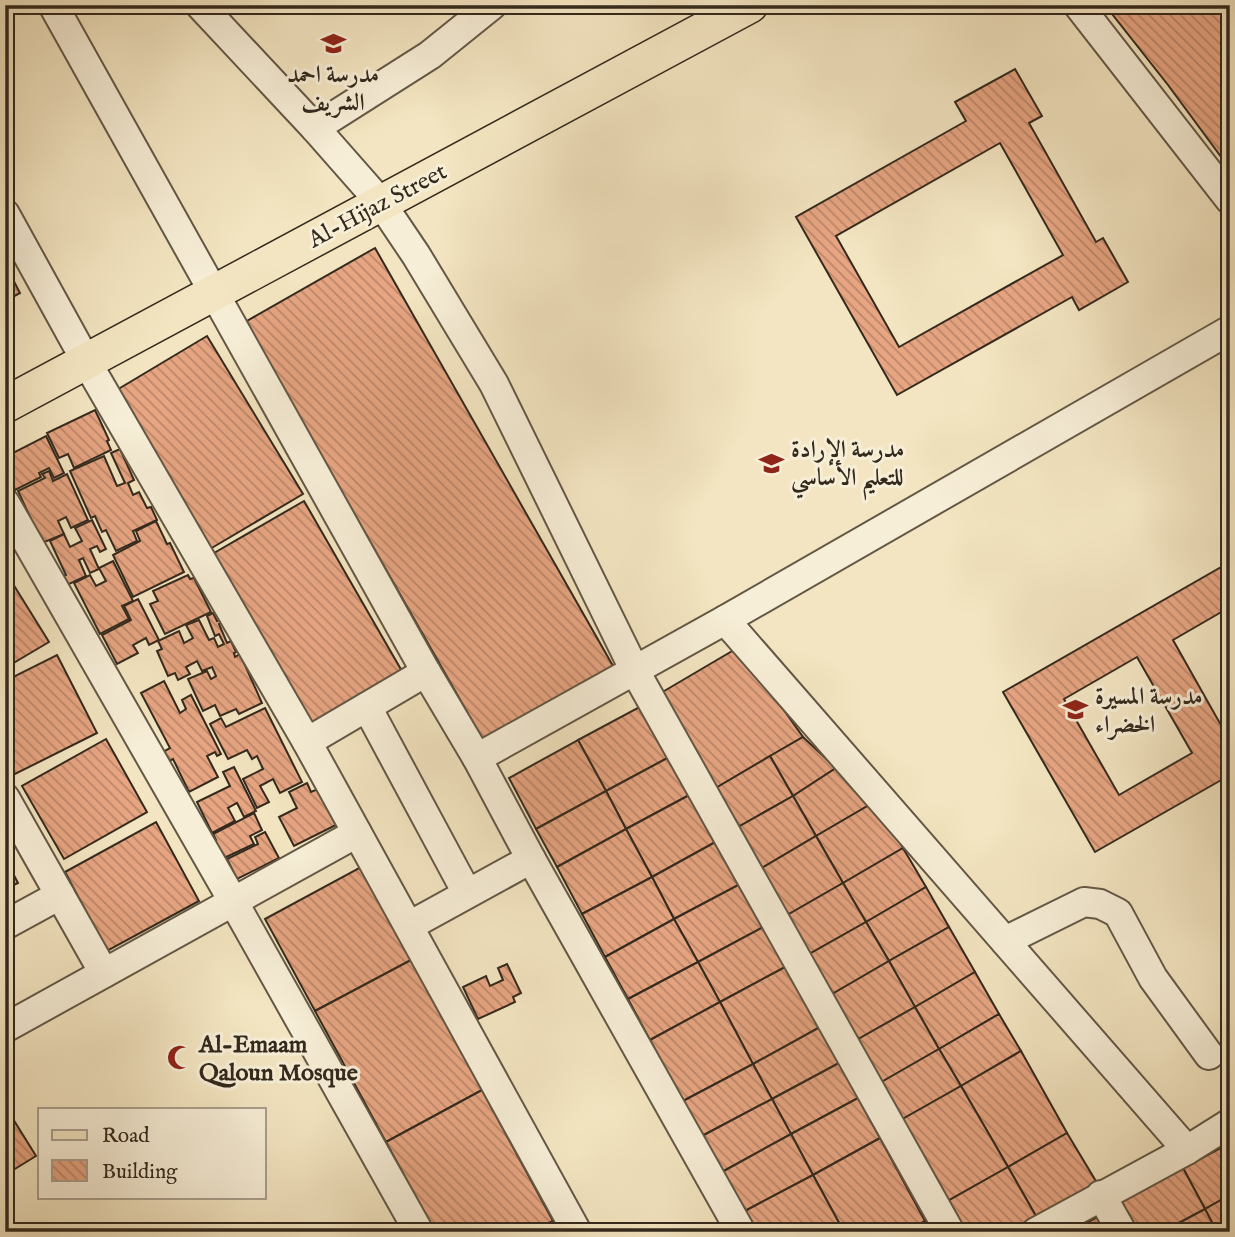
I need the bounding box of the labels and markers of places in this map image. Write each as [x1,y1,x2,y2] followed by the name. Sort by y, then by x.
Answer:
[319,29,347,57] school or university icon: مدرسة احمد الشريف
[287,60,379,119] place label: مدرسة احمد الشريف
[791,435,904,501] place label: مدرسة الإرادة للتعليم الأساسي
[757,449,785,477] school or university icon: مدرسة الإرادة للتعليم الأساسي
[1095,682,1203,741] place label: مدرسة المسيرة الخضراء
[1061,696,1089,724] school or university icon: مدرسة المسيرة الخضراء
[198,1030,358,1089] place label: Al-Emaam Qaloun Mosque
[165,1044,193,1072] mosque icon: Al-Emaam Qaloun Mosque

